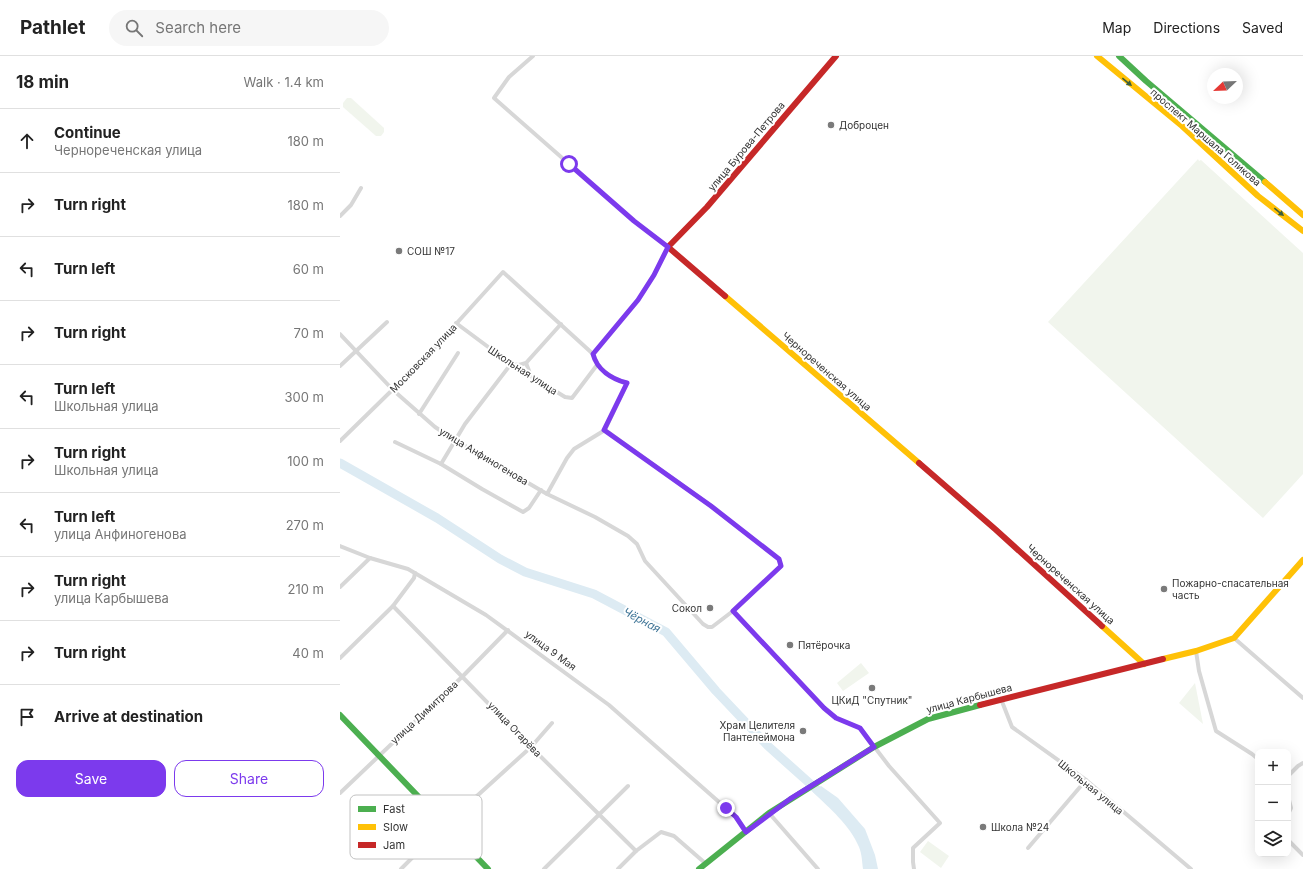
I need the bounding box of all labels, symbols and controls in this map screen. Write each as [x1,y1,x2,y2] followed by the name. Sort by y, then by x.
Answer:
[109,10,389,46] search box
[20,16,85,39] text: Pathlet
[123,17,145,39] icon: search
[155,18,241,37] text: Search here
[1102,19,1131,36] text: Map
[1153,19,1220,36] text: Directions
[1242,19,1283,36] text: Saved
[1207,68,1243,104] north arrow
[16,72,69,92] text: 18 min
[244,74,324,90] text: Walk · 1.4 km
[1121,77,1132,86] one-way arrow
[1148,86,1264,188] street label: проспект Маршала Голикова
[705,99,787,193] street label: улица Бурова-Петрова
[839,119,889,131] place label: Доброцен
[826,120,836,130] marker: Доброцен
[54,123,121,142] text: Continue
[16,130,38,152] icon: ahead
[287,133,324,149] text: 180 m
[54,142,202,158] text: Чернореченская улица
[560,155,578,173] route start
[16,194,38,216] icon: right
[54,195,126,214] text: Turn right
[287,197,324,213] text: 180 m
[1273,207,1284,216] one-way arrow
[407,245,455,257] place label: СОШ №17
[394,246,404,256] marker: СОШ №17
[16,258,38,280] icon: left
[54,259,115,278] text: Turn left
[293,261,324,277] text: 60 m
[387,321,459,395] street label: Московская улица
[16,322,38,344] icon: right
[54,323,126,342] text: Turn right
[294,325,324,341] text: 70 m
[780,329,874,413] street label: Чернореченская улица
[486,343,560,397] street label: Школьная улица
[54,379,115,398] text: Turn left
[16,386,38,408] icon: left
[285,389,324,405] text: 300 m
[54,398,159,414] text: Школьная улица
[437,425,531,487] street label: улица Анфиногенова
[54,443,126,462] text: Turn right
[16,450,38,472] icon: right
[287,453,324,469] text: 100 m
[54,462,159,478] text: Школьная улица
[54,507,115,526] text: Turn left
[16,514,38,536] icon: left
[286,517,324,533] text: 270 m
[54,526,187,542] text: улица Анфиногенова
[1025,541,1117,627] street label: Чернореченская улица
[54,571,126,590] text: Turn right
[1172,577,1289,601] place label: Пожарно-спасательная часть
[16,578,38,600] icon: right
[288,581,324,597] text: 210 m
[1159,584,1169,594] marker: Пожарно-спасательная часть
[54,590,169,606] text: улица Карбышева
[672,602,702,614] place label: Сокол
[705,603,715,613] marker: Сокол
[621,604,663,636] water label: Чёрная
[523,627,579,673] street label: улица 9 Мая
[798,639,850,651] place label: Пятёрочка
[785,640,795,650] marker: Пятёрочка
[16,642,38,664] icon: right
[54,643,126,662] text: Turn right
[292,645,324,661] text: 40 m
[388,678,460,746] street label: улица Димитрова
[925,681,1013,715] street label: улица Карбышева
[867,683,877,693] marker: ЦКиД "Спутник"
[831,694,913,706] place label: ЦКиД "Спутник"
[486,699,544,759] street label: улица Огарёва
[16,706,38,728] icon: arrive
[54,707,203,726] text: Arrive at destination
[720,719,795,743] place label: Храм Целителя Пантелеймона
[798,726,808,736] marker: Храм Целителя Пантелеймона
[1255,749,1291,857] map controls
[1255,749,1291,785] button: +
[1056,757,1126,817] street label: Школьная улица
[16,760,166,797] button: Save
[174,760,324,797] button: Share
[1255,785,1291,821] button: −
[350,795,482,859] legend
[717,799,735,817] route end
[383,802,405,816] text: Fast
[383,820,408,834] text: Slow
[991,821,1049,833] place label: Школа №24
[1255,821,1291,857] button: layers
[978,822,988,832] marker: Школа №24
[383,838,405,852] text: Jam

